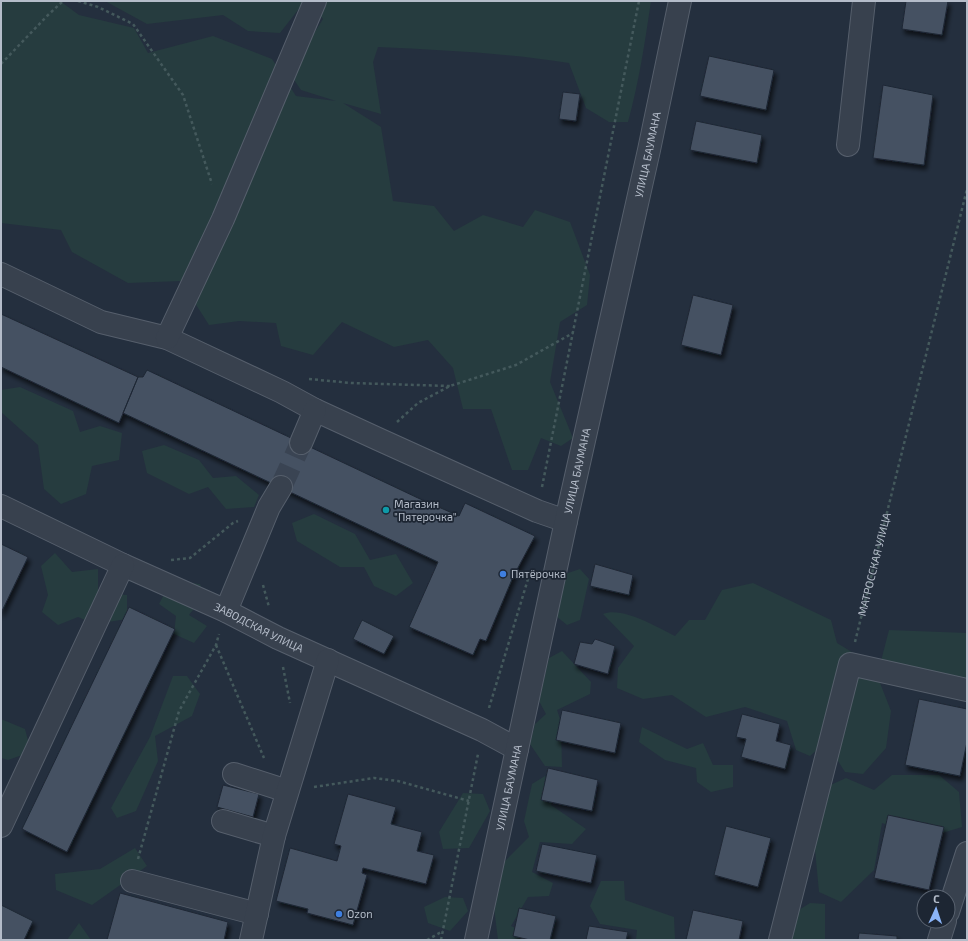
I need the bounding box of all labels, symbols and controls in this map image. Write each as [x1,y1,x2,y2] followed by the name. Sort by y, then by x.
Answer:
[632,110,663,199] street label: УЛИЦА БАУМАНА
[561,426,593,515] street label: УЛИЦА БАУМАНА
[394,497,457,523] place label: Магазин "Пятерочка"
[381,505,391,515] marker: Магазин "Пятерочка"
[855,511,893,617] street label: МАТРОССКАЯ УЛИЦА
[511,567,566,580] place label: Пятёрочка
[498,569,508,579] marker: Пятёрочка
[212,600,306,655] street label: ЗАВОДСКАЯ УЛИЦА
[493,743,524,832] street label: УЛИЦА БАУМАНА
[916,889,956,929] north arrow
[933,892,941,905] text: С
[347,907,373,920] place label: Ozon
[334,909,344,919] marker: Ozon

